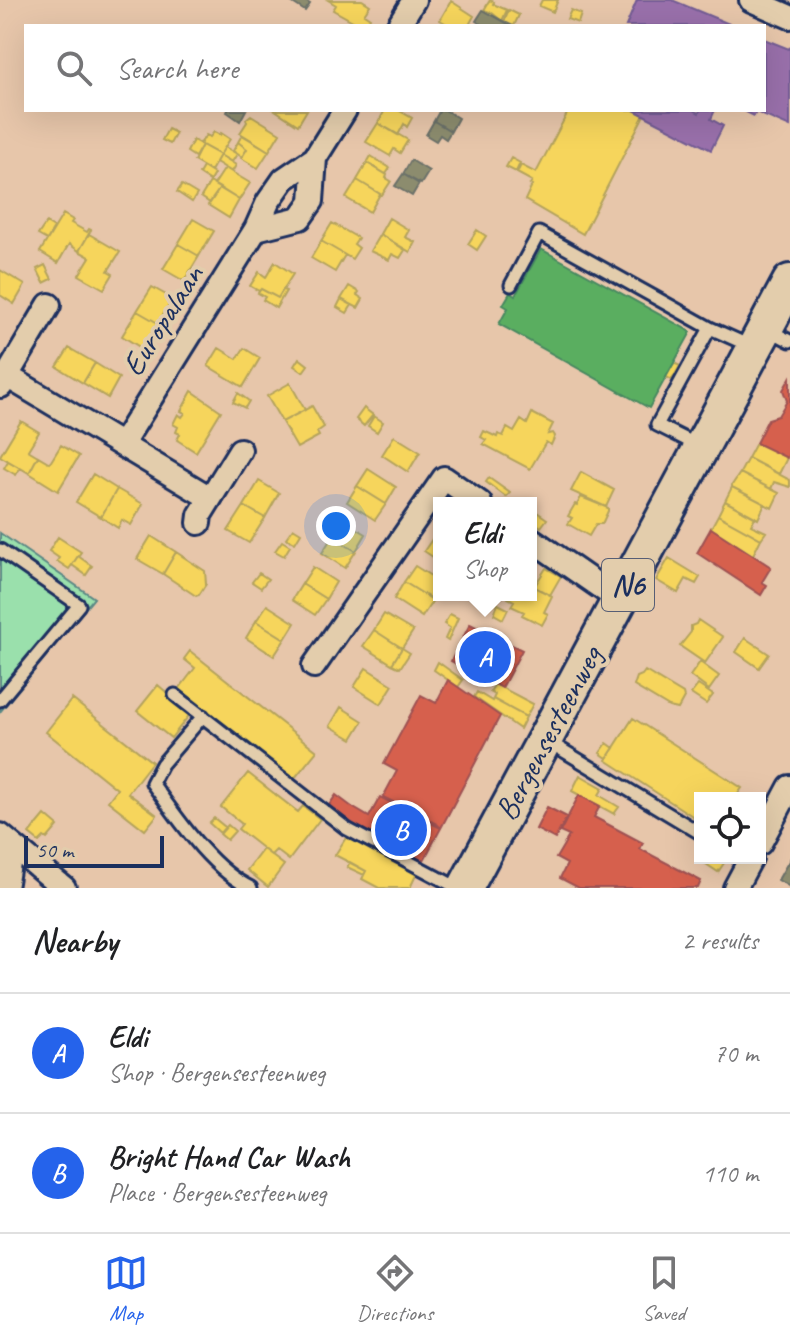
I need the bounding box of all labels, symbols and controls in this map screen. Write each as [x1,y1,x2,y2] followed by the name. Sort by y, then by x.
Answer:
[24,24,766,112] search box
[52,46,96,90] icon: search
[116,49,238,87] text: Search here
[112,256,213,383] street label: Europalaan
[433,497,537,601] popup
[316,506,356,546] your location
[463,514,502,552] text: Eldi
[463,552,507,585] text: Shop
[602,559,654,611] road number: N6
[459,627,511,687] pin: A
[485,638,612,827] street label: Bergensesteenweg
[694,792,766,864] map controls
[694,792,766,864] button: locate
[375,800,427,860] pin: B
[24,832,164,868] scale bar
[36,836,73,864] text: 50 m
[32,919,118,962] text: Nearby
[682,924,758,957] text: 2 results
[108,1018,147,1056] text: Eldi
[51,1037,65,1070] text: A
[714,1037,758,1070] text: 70 m
[108,1056,325,1089] text: Shop · Bergensesteenweg
[108,1138,350,1176] text: Bright Hand Car Wash
[51,1157,65,1190] text: B
[702,1157,758,1190] text: 110 m
[108,1176,326,1209] text: Place · Bergensesteenweg
[104,1251,148,1327] tab: Map
[357,1251,433,1327] tab: Directions
[642,1251,686,1327] tab: Saved

